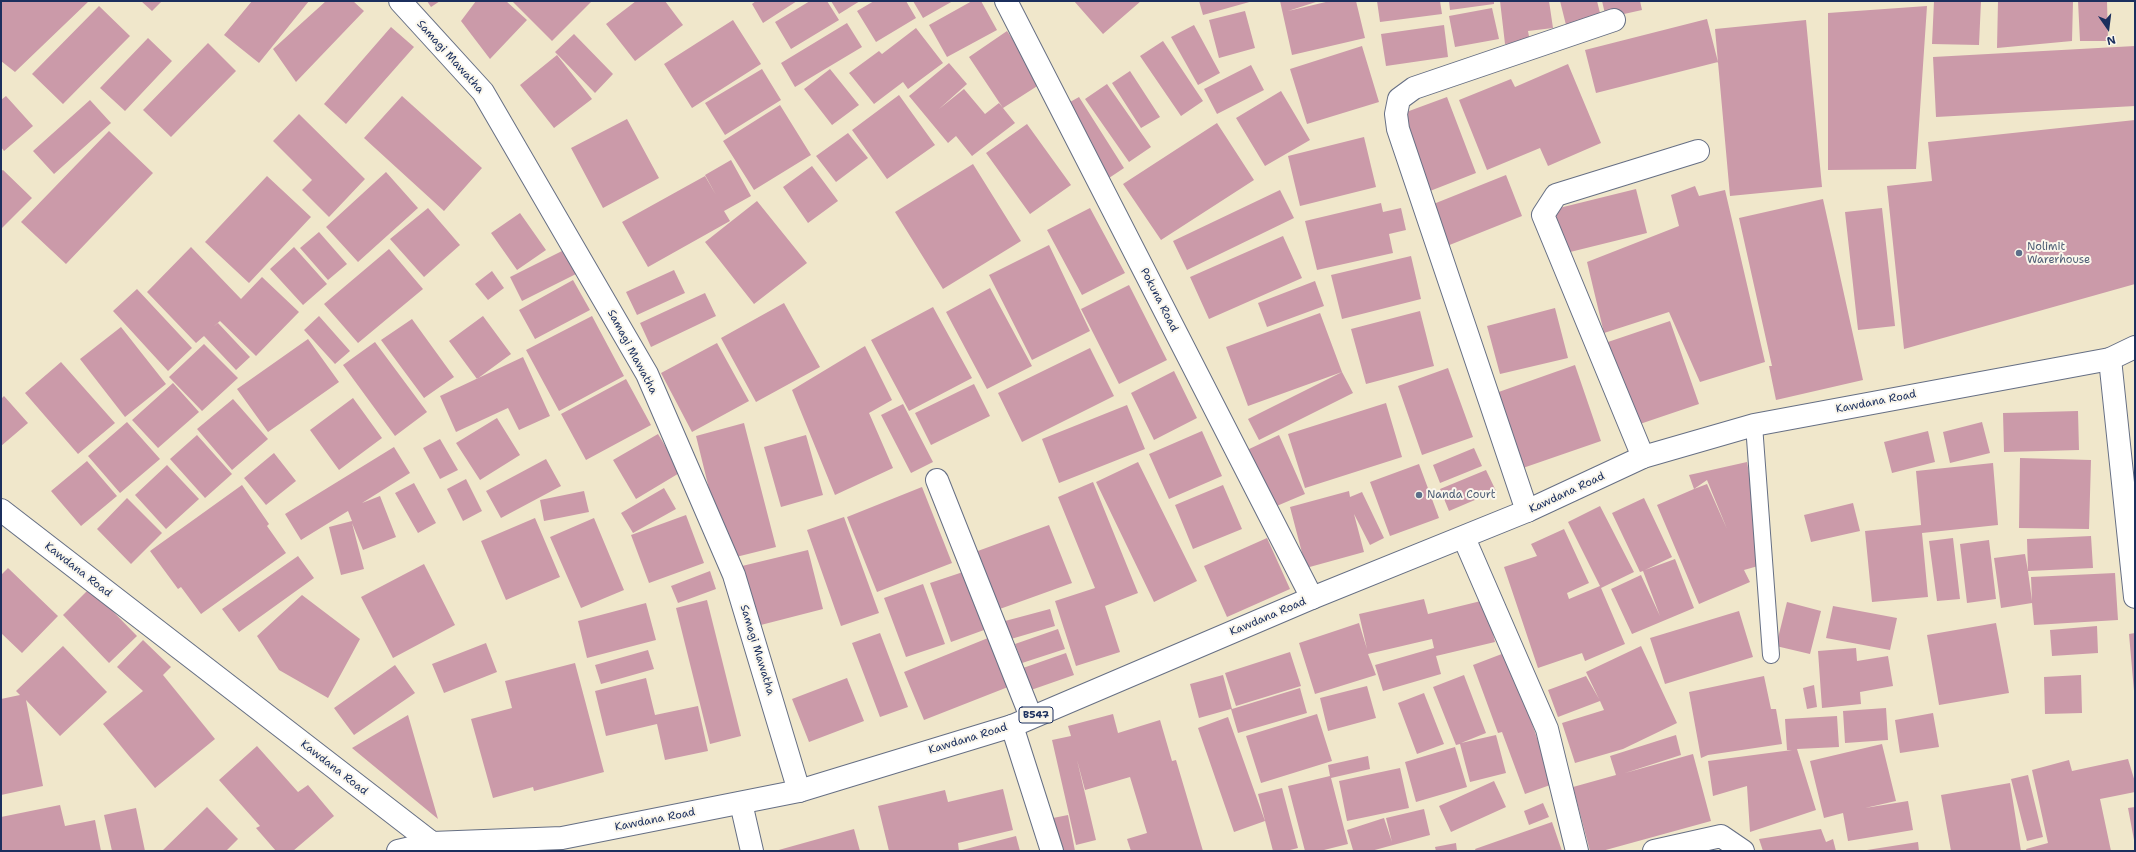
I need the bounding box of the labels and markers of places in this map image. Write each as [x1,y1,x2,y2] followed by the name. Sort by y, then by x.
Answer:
[2027,240,2090,266] place label: Nolimit Warerhouse
[2014,248,2024,258] marker: Nolimit Warerhouse
[1427,488,1495,502] place label: Nanda Court
[1414,490,1424,500] marker: Nanda Court

